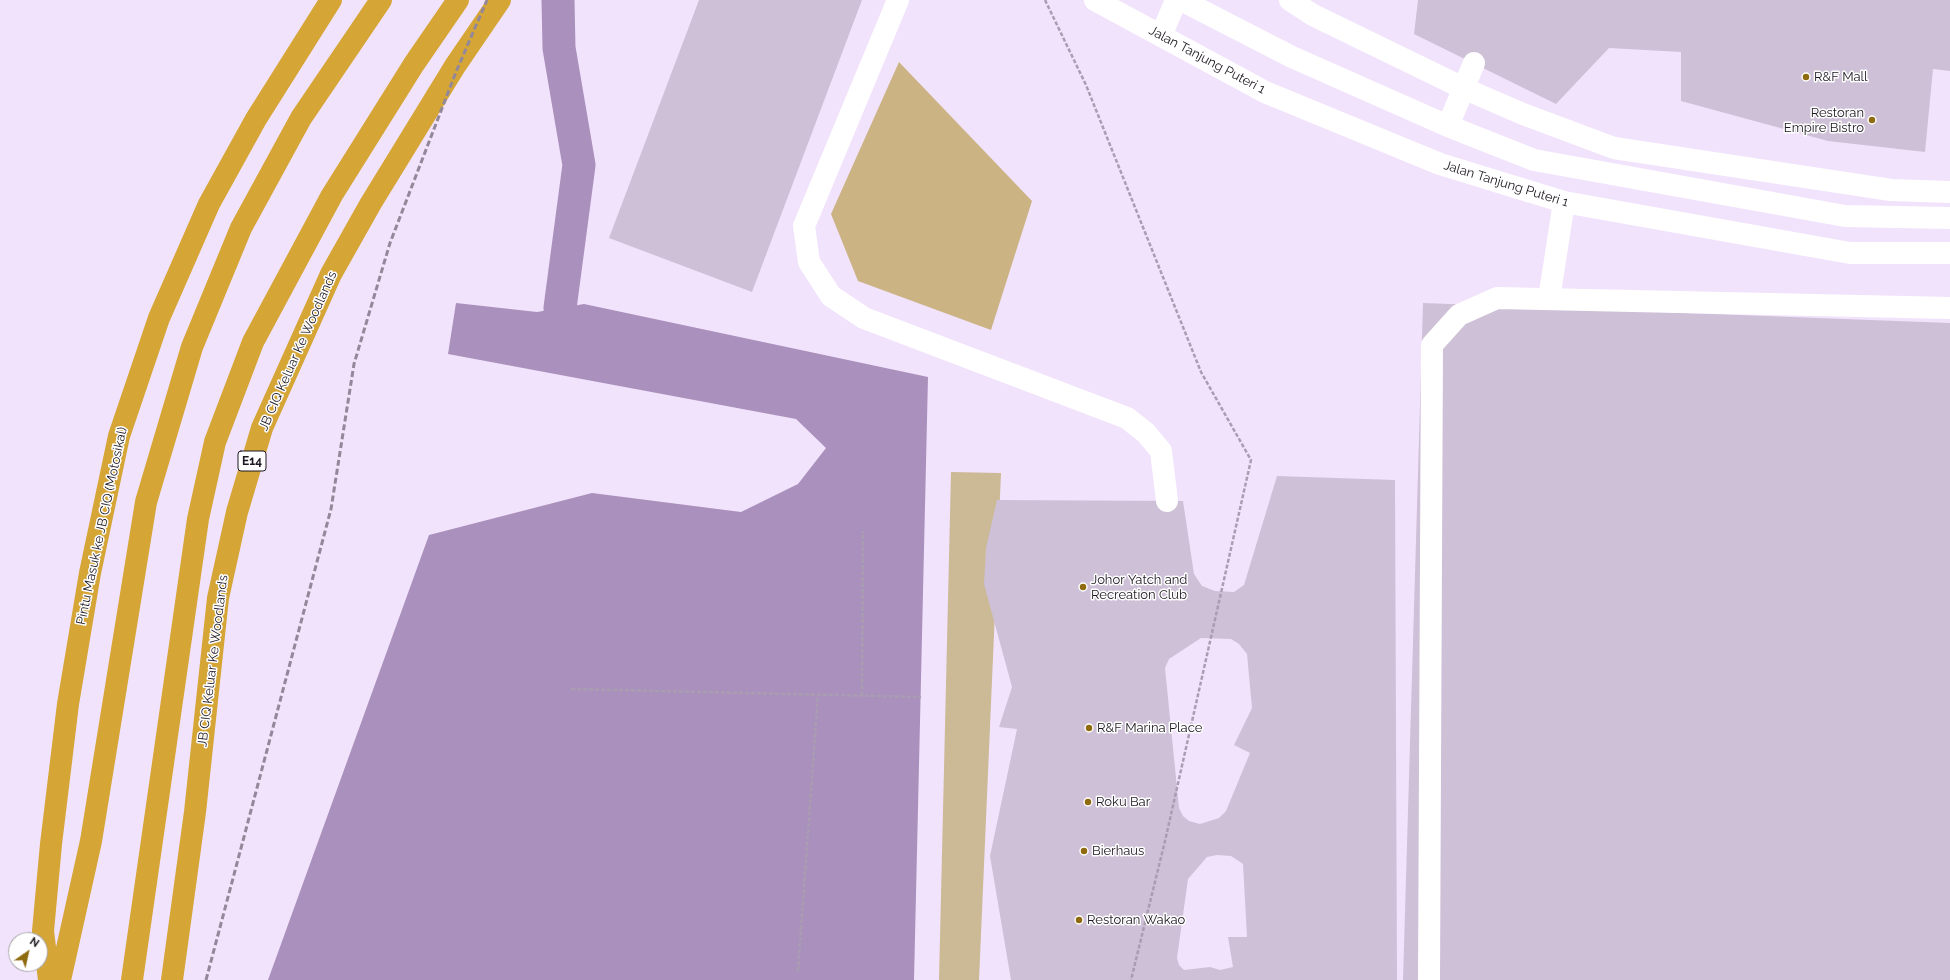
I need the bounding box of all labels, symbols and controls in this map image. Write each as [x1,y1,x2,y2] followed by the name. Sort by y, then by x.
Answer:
[1146,23,1268,97] street label: Jalan Tanjung Puteri 1
[1814,69,1868,85] place label: R&F Mall
[1801,72,1811,82] marker: R&F Mall
[1784,105,1864,136] place label: Restoran Empire Bistro
[1867,115,1877,125] marker: Restoran Empire Bistro
[1442,158,1570,210] street label: Jalan Tanjung Puteri 1
[256,269,340,433] street label: JB CIQ Keluar Ke Woodlands
[73,426,131,626] street label: Pintu Masuk ke JB CIQ (Motosikal)
[238,451,266,471] road number: E14
[1091,572,1187,603] place label: Johor Yatch and Recreation Club
[195,574,231,748] street label: JB CIQ Keluar Ke Woodlands
[1078,582,1088,592] marker: Johor Yatch and Recreation Club
[1097,720,1202,736] place label: R&F Marina Place
[1084,723,1094,733] marker: R&F Marina Place
[1096,794,1150,810] place label: Roku Bar
[1083,797,1093,807] marker: Roku Bar
[1092,843,1144,859] place label: Bierhaus
[1079,846,1089,856] marker: Bierhaus
[1087,912,1185,928] place label: Restoran Wakao
[1074,915,1084,925] marker: Restoran Wakao
[8,932,48,972] north arrow
[27,935,42,950] text: N

